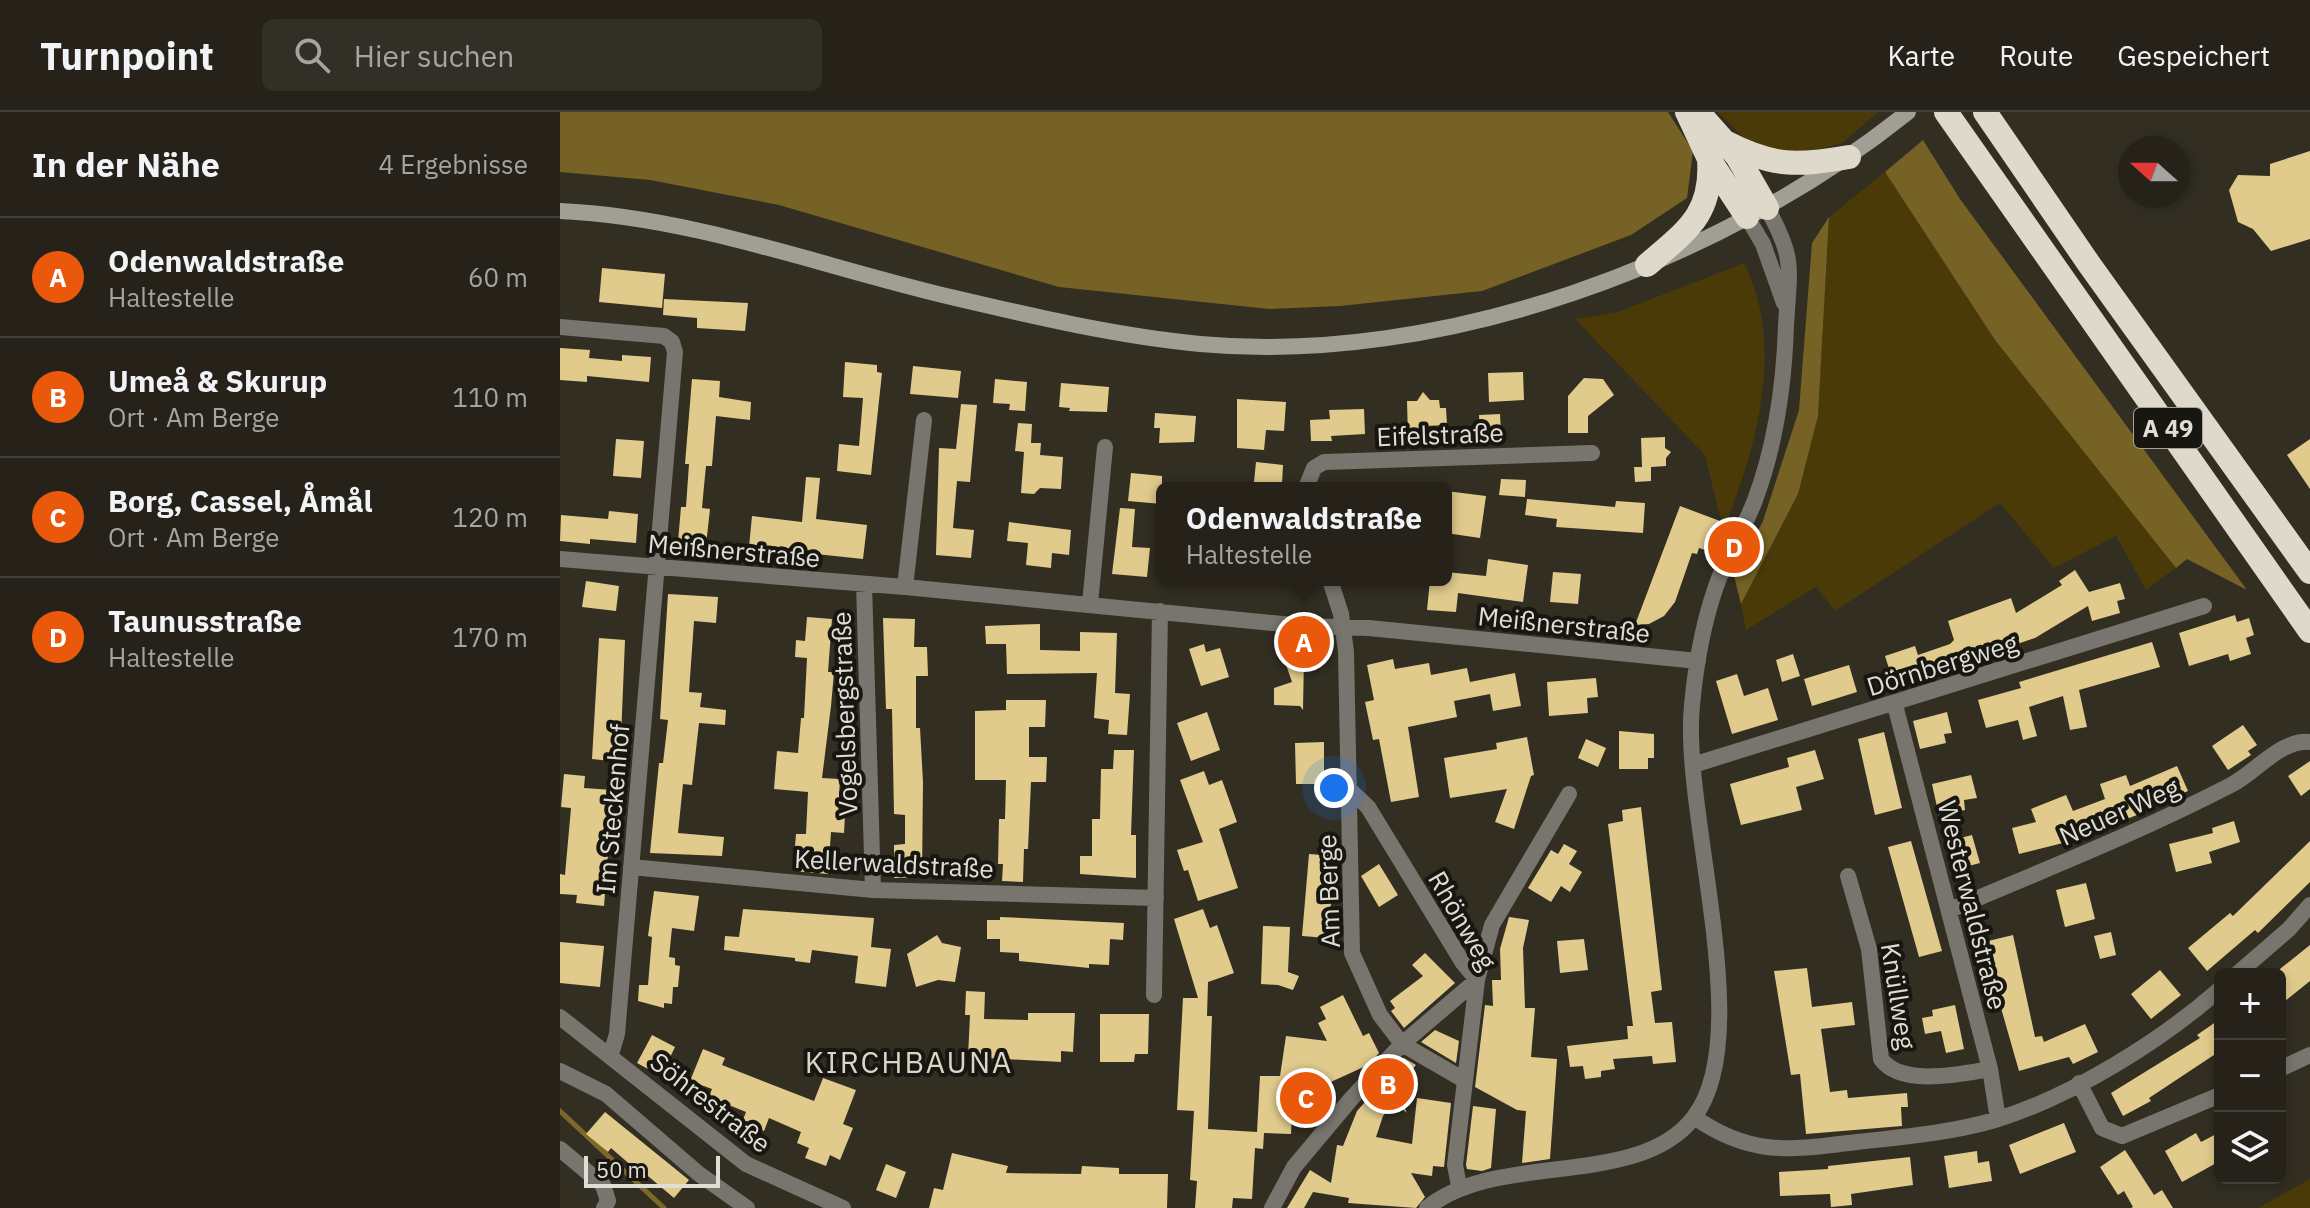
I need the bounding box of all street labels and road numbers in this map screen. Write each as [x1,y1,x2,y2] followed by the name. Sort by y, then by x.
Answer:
[2134,408,2202,448] road number: A 49
[1376,415,1504,453] street label: Eifelstraße
[646,526,822,574] street label: Meißnerstraße
[1476,598,1652,650] street label: Meißnerstraße
[823,611,865,817] street label: Vogelsbergstraße
[1862,625,2022,703] street label: Dörnbergweg
[588,723,636,895] street label: Im Steckenhof
[2054,769,2185,853] street label: Neuer Weg
[1931,797,2015,1013] street label: Westerwaldstraße
[1309,834,1347,948] street label: Am Berge
[793,841,995,885] street label: Kellerwaldstraße
[1421,865,1505,976] street label: Rhönweg
[1874,940,1924,1052] street label: Knüllweg
[644,1044,778,1160] street label: Söhrestraße

